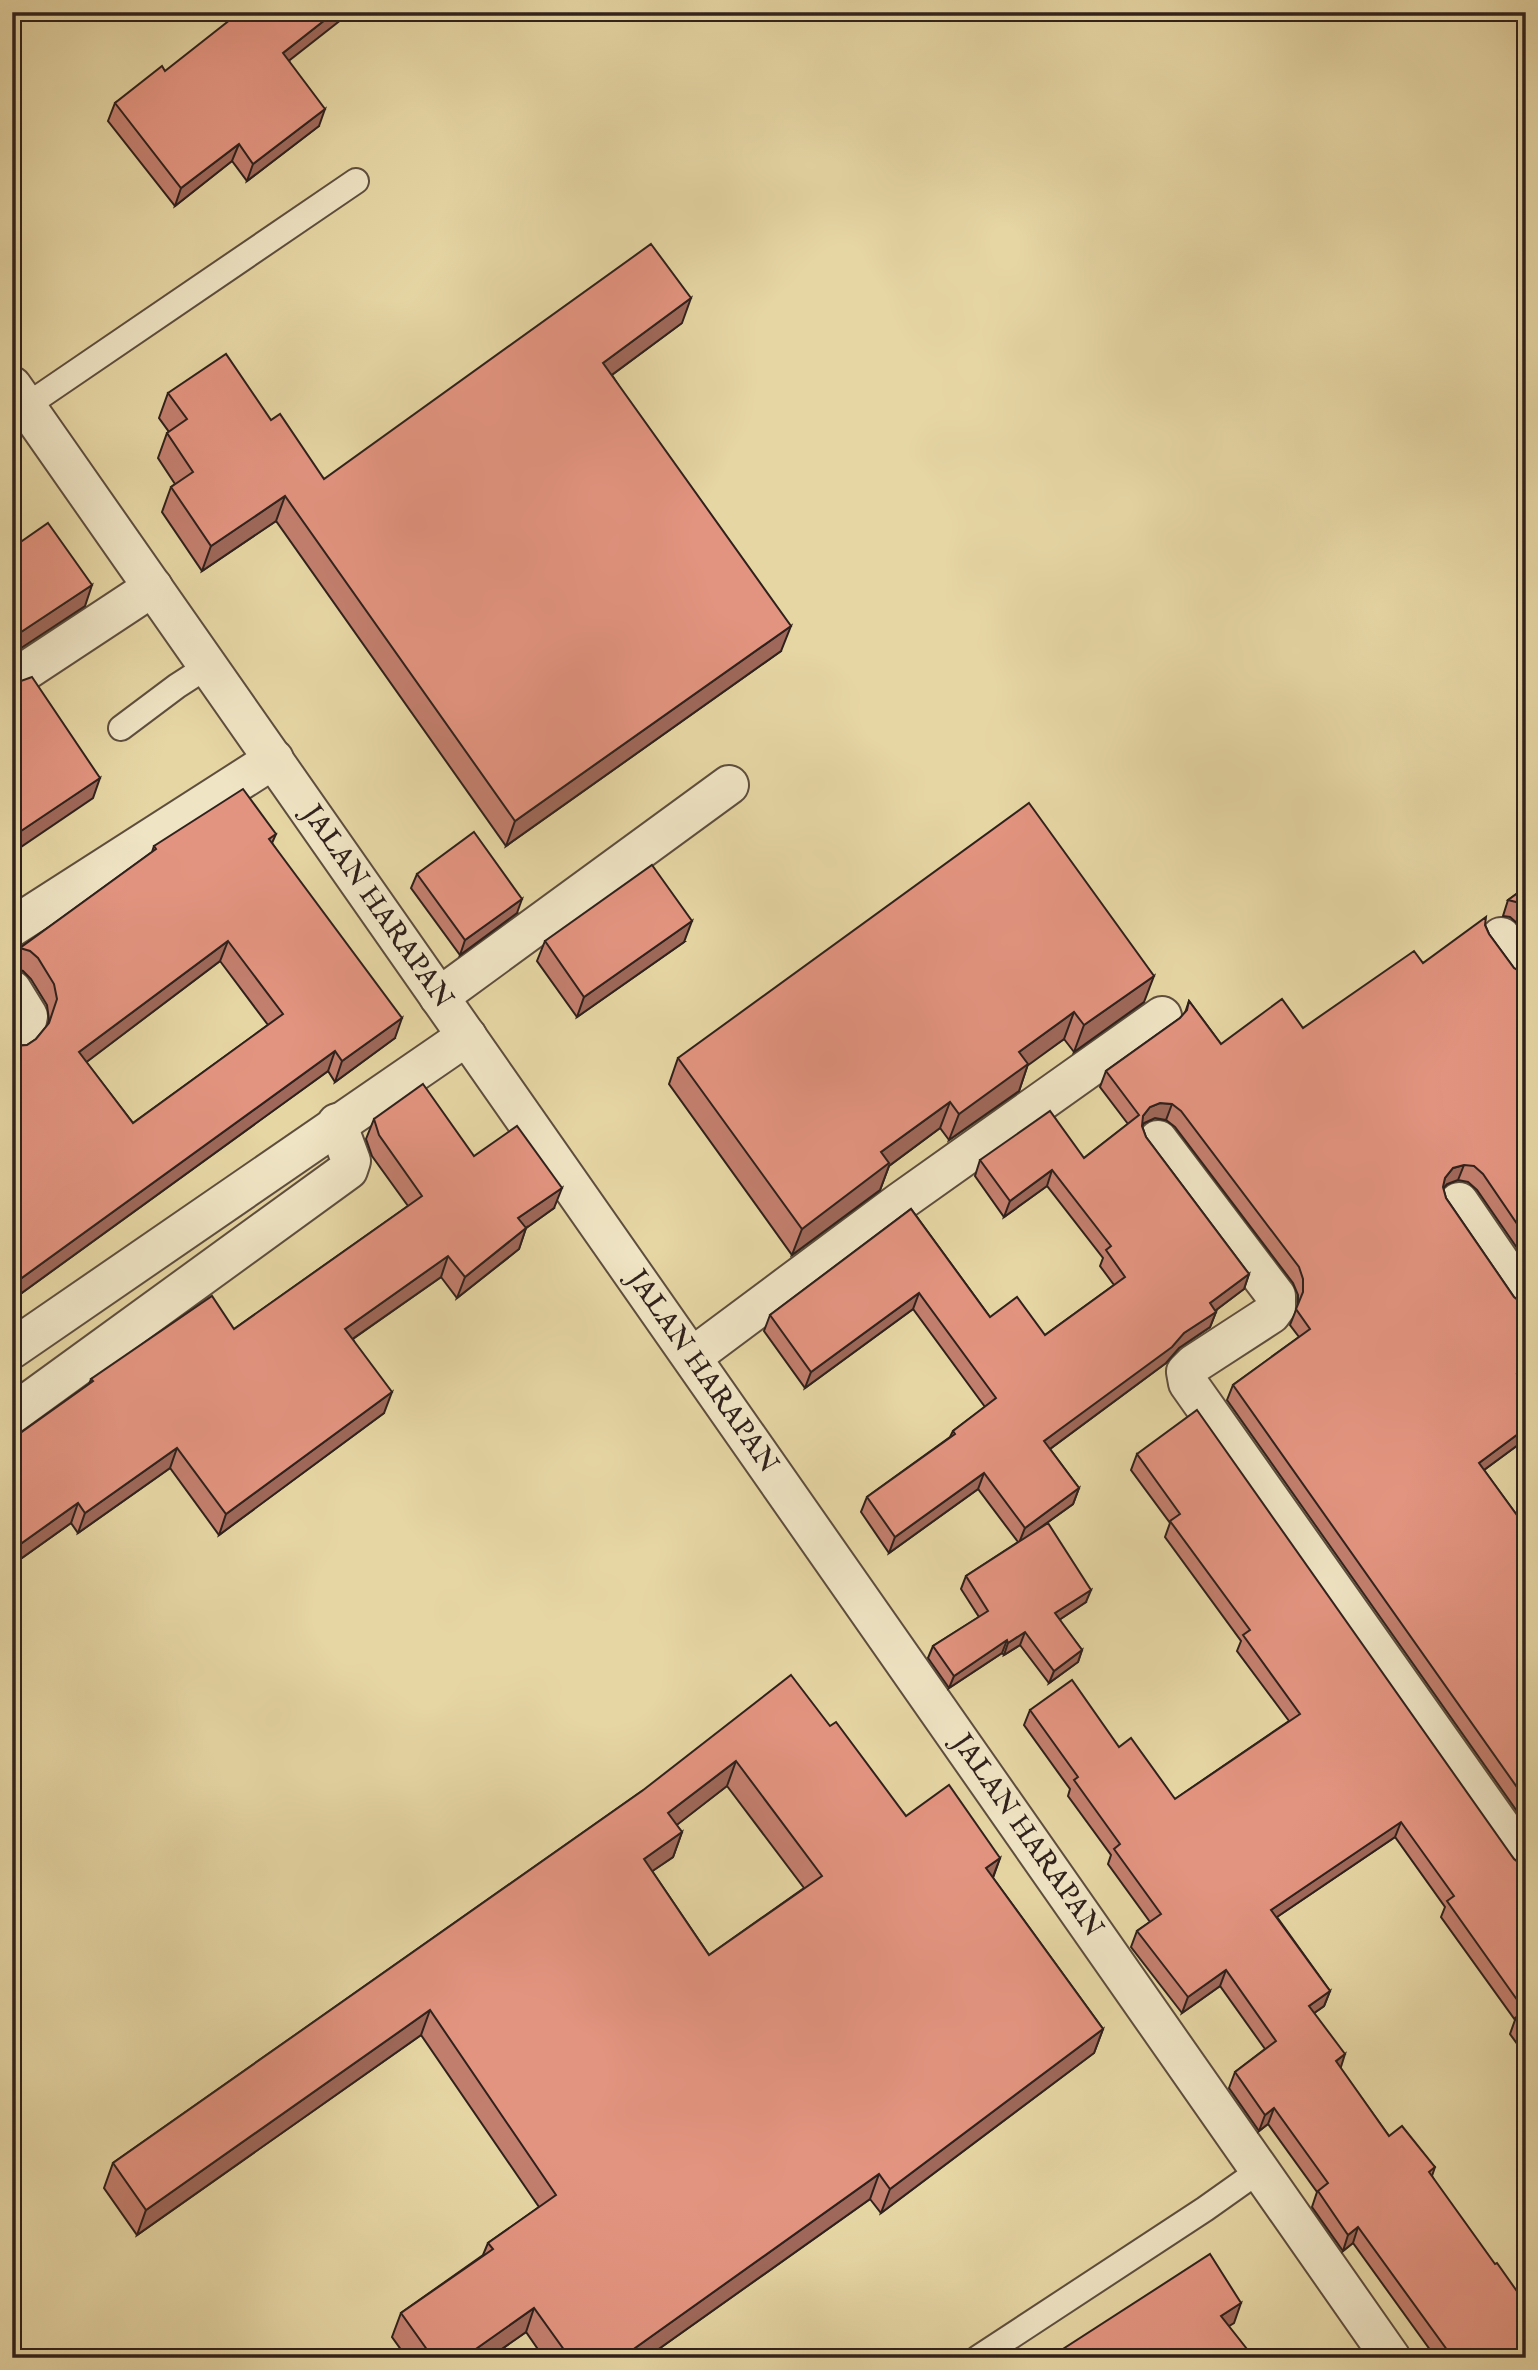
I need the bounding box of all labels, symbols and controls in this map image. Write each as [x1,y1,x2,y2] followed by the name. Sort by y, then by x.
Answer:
[292,796,460,1016] street label: JALAN HARAPAN
[617,1261,785,1481] street label: JALAN HARAPAN
[942,1725,1110,1945] street label: JALAN HARAPAN

